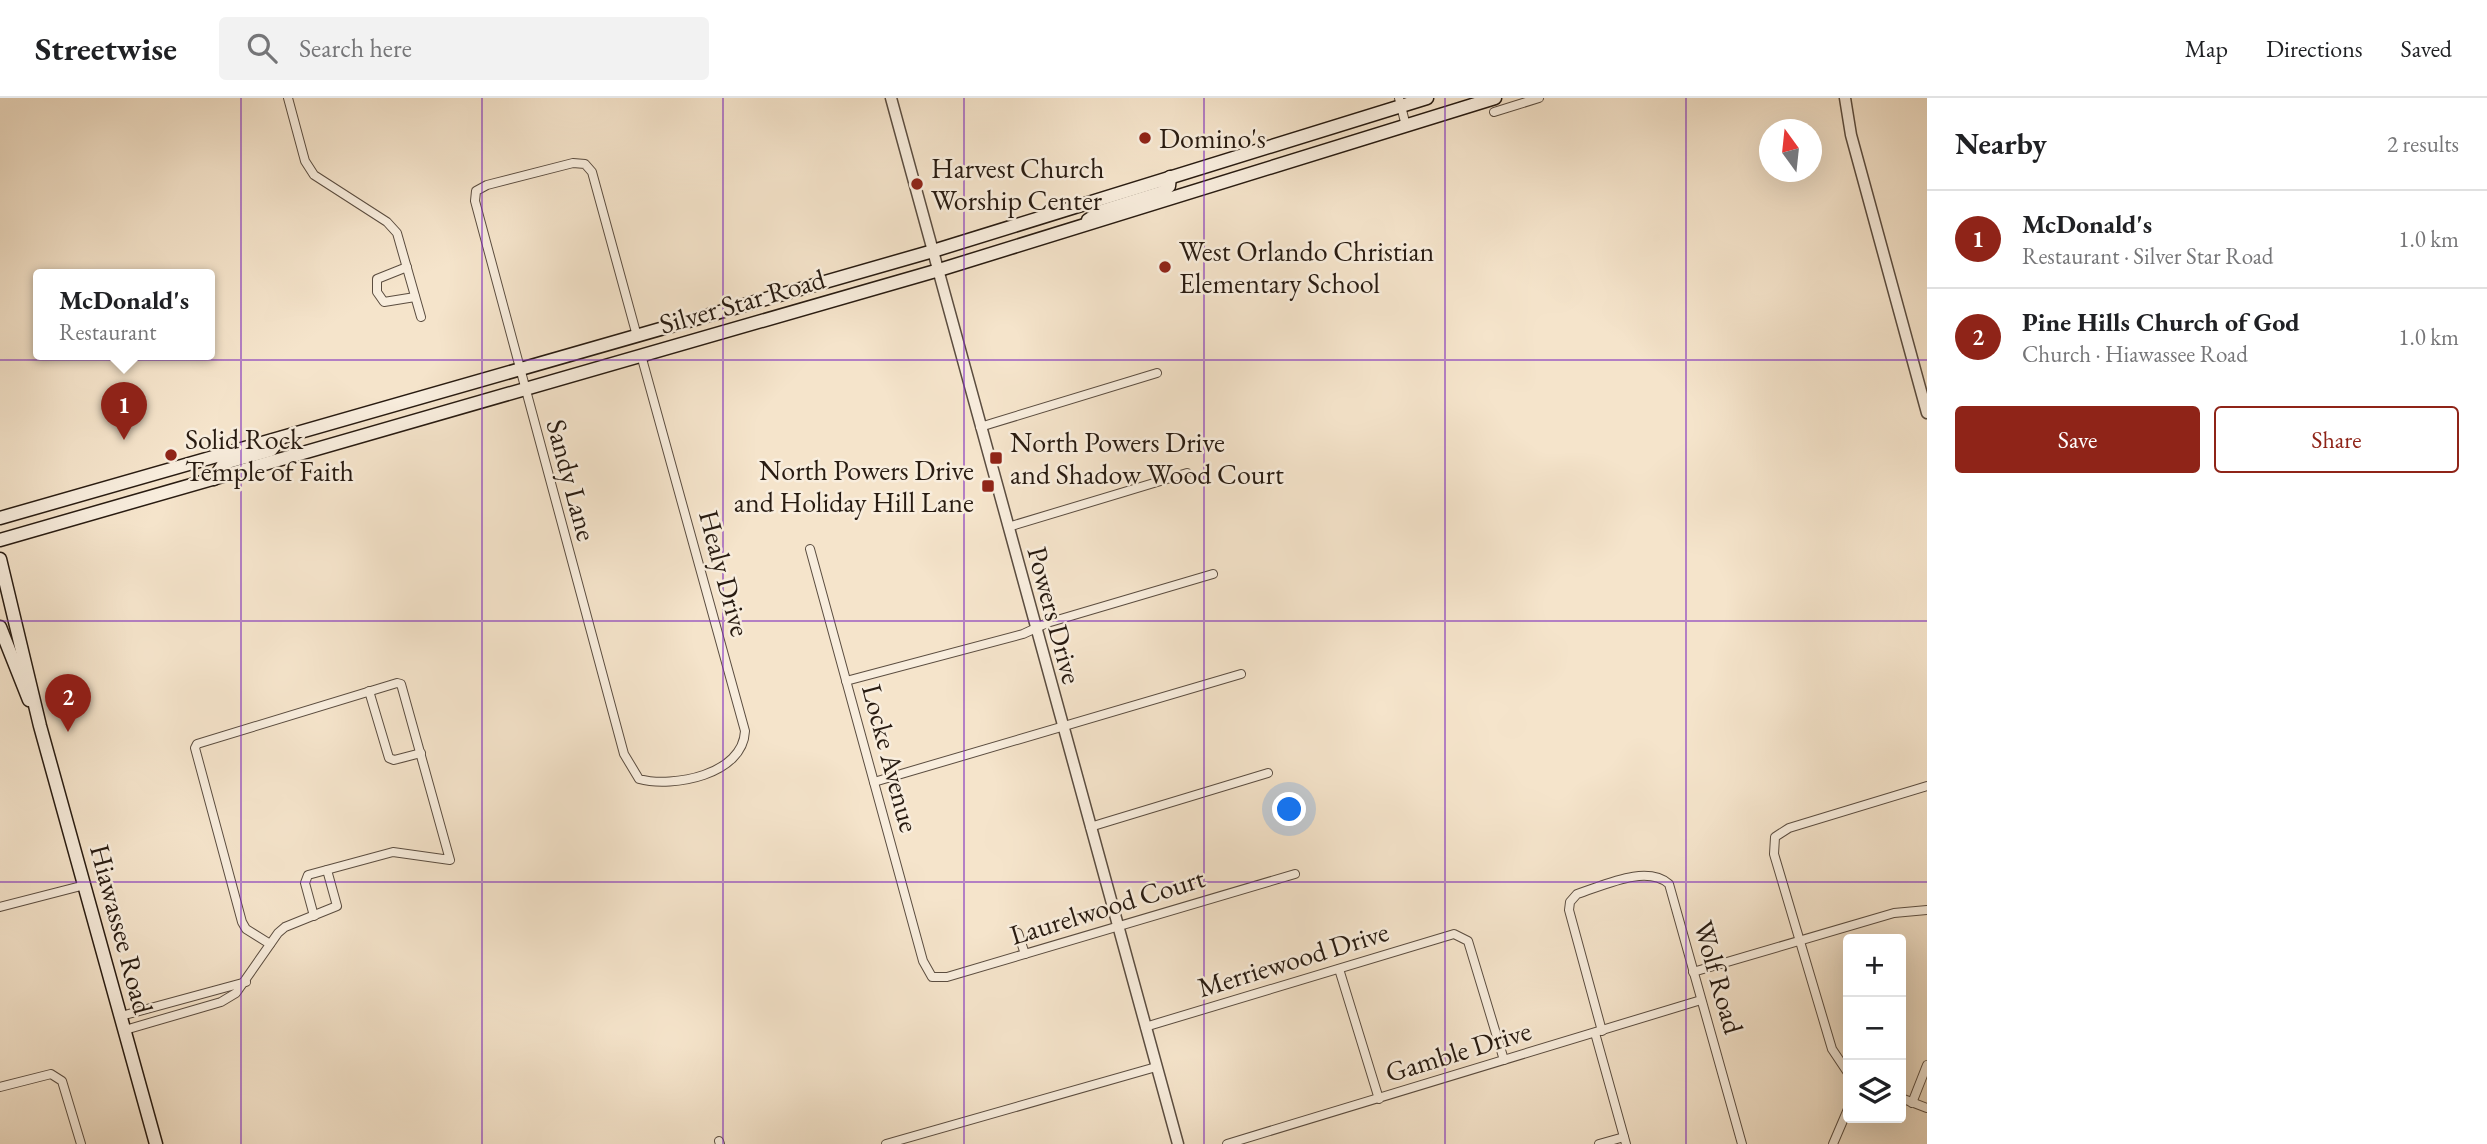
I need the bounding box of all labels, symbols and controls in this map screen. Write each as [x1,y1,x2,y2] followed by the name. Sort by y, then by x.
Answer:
[219,17,709,80] search box
[35,27,177,70] text: Streetwise
[243,29,281,67] icon: search
[299,31,412,65] text: Search here
[2185,33,2228,64] text: Map
[2266,33,2363,64] text: Directions
[2401,33,2452,64] text: Saved
[1759,119,1822,182] north arrow
[1159,120,1266,156] place label: Domino's
[1955,124,2047,163] text: Nearby
[2387,129,2459,159] text: 2 results
[1137,130,1153,146] marker: Domino's
[931,150,1104,218] place label: Harvest Church Worship Center
[909,176,925,192] marker: Harvest Church Worship Center
[2022,207,2152,241] text: McDonald's
[1972,224,1984,254] text: 1
[2398,224,2459,254] text: 1.0 km
[1179,233,1435,301] place label: West Orlando Christian Elementary School
[2022,241,2273,271] text: Restaurant · Silver Star Road
[1157,259,1173,275] marker: West Orlando Christian Elementary School
[655,260,830,342] street label: Silver Star Road
[33,269,215,360] popup
[59,283,189,317] text: McDonald's
[2022,305,2300,339] text: Pine Hills Church of God
[59,317,157,347] text: Restaurant
[1972,322,1984,352] text: 2
[2398,322,2459,352] text: 1.0 km
[2022,339,2248,369] text: Church · Hiawassee Road
[101,382,147,440] pin: 1
[1955,406,2200,473] button: Save
[2214,406,2459,473] button: Share
[539,415,605,545] street label: Sandy Lane
[185,421,354,489] place label: Solid Rock Temple of Faith
[1010,424,1284,492] place label: North Powers Drive and Shadow Wood Court
[163,447,179,463] marker: Solid Rock Temple of Faith
[988,450,1004,466] marker: North Powers Drive and Shadow Wood Court
[734,452,974,520] place label: North Powers Drive and Holiday Hill Lane
[980,478,996,494] marker: North Powers Drive and Holiday Hill Lane
[691,506,759,640] street label: Healy Drive
[1019,542,1091,688] street label: Powers Drive
[45,674,91,732] pin: 2
[854,680,928,836] street label: Locke Avenue
[1272,792,1306,826] your location
[82,840,162,1018] street label: Hiawassee Road
[1005,859,1209,953] street label: Laurelwood Court
[1193,913,1393,1005] street label: Merriewood Drive
[1686,916,1753,1039] street label: Wolf Road
[1843,934,1906,1123] map controls
[1843,934,1906,997] button: +
[1843,997,1906,1060] button: −
[1381,1012,1535,1090] street label: Gamble Drive
[1843,1060,1906,1123] button: layers

